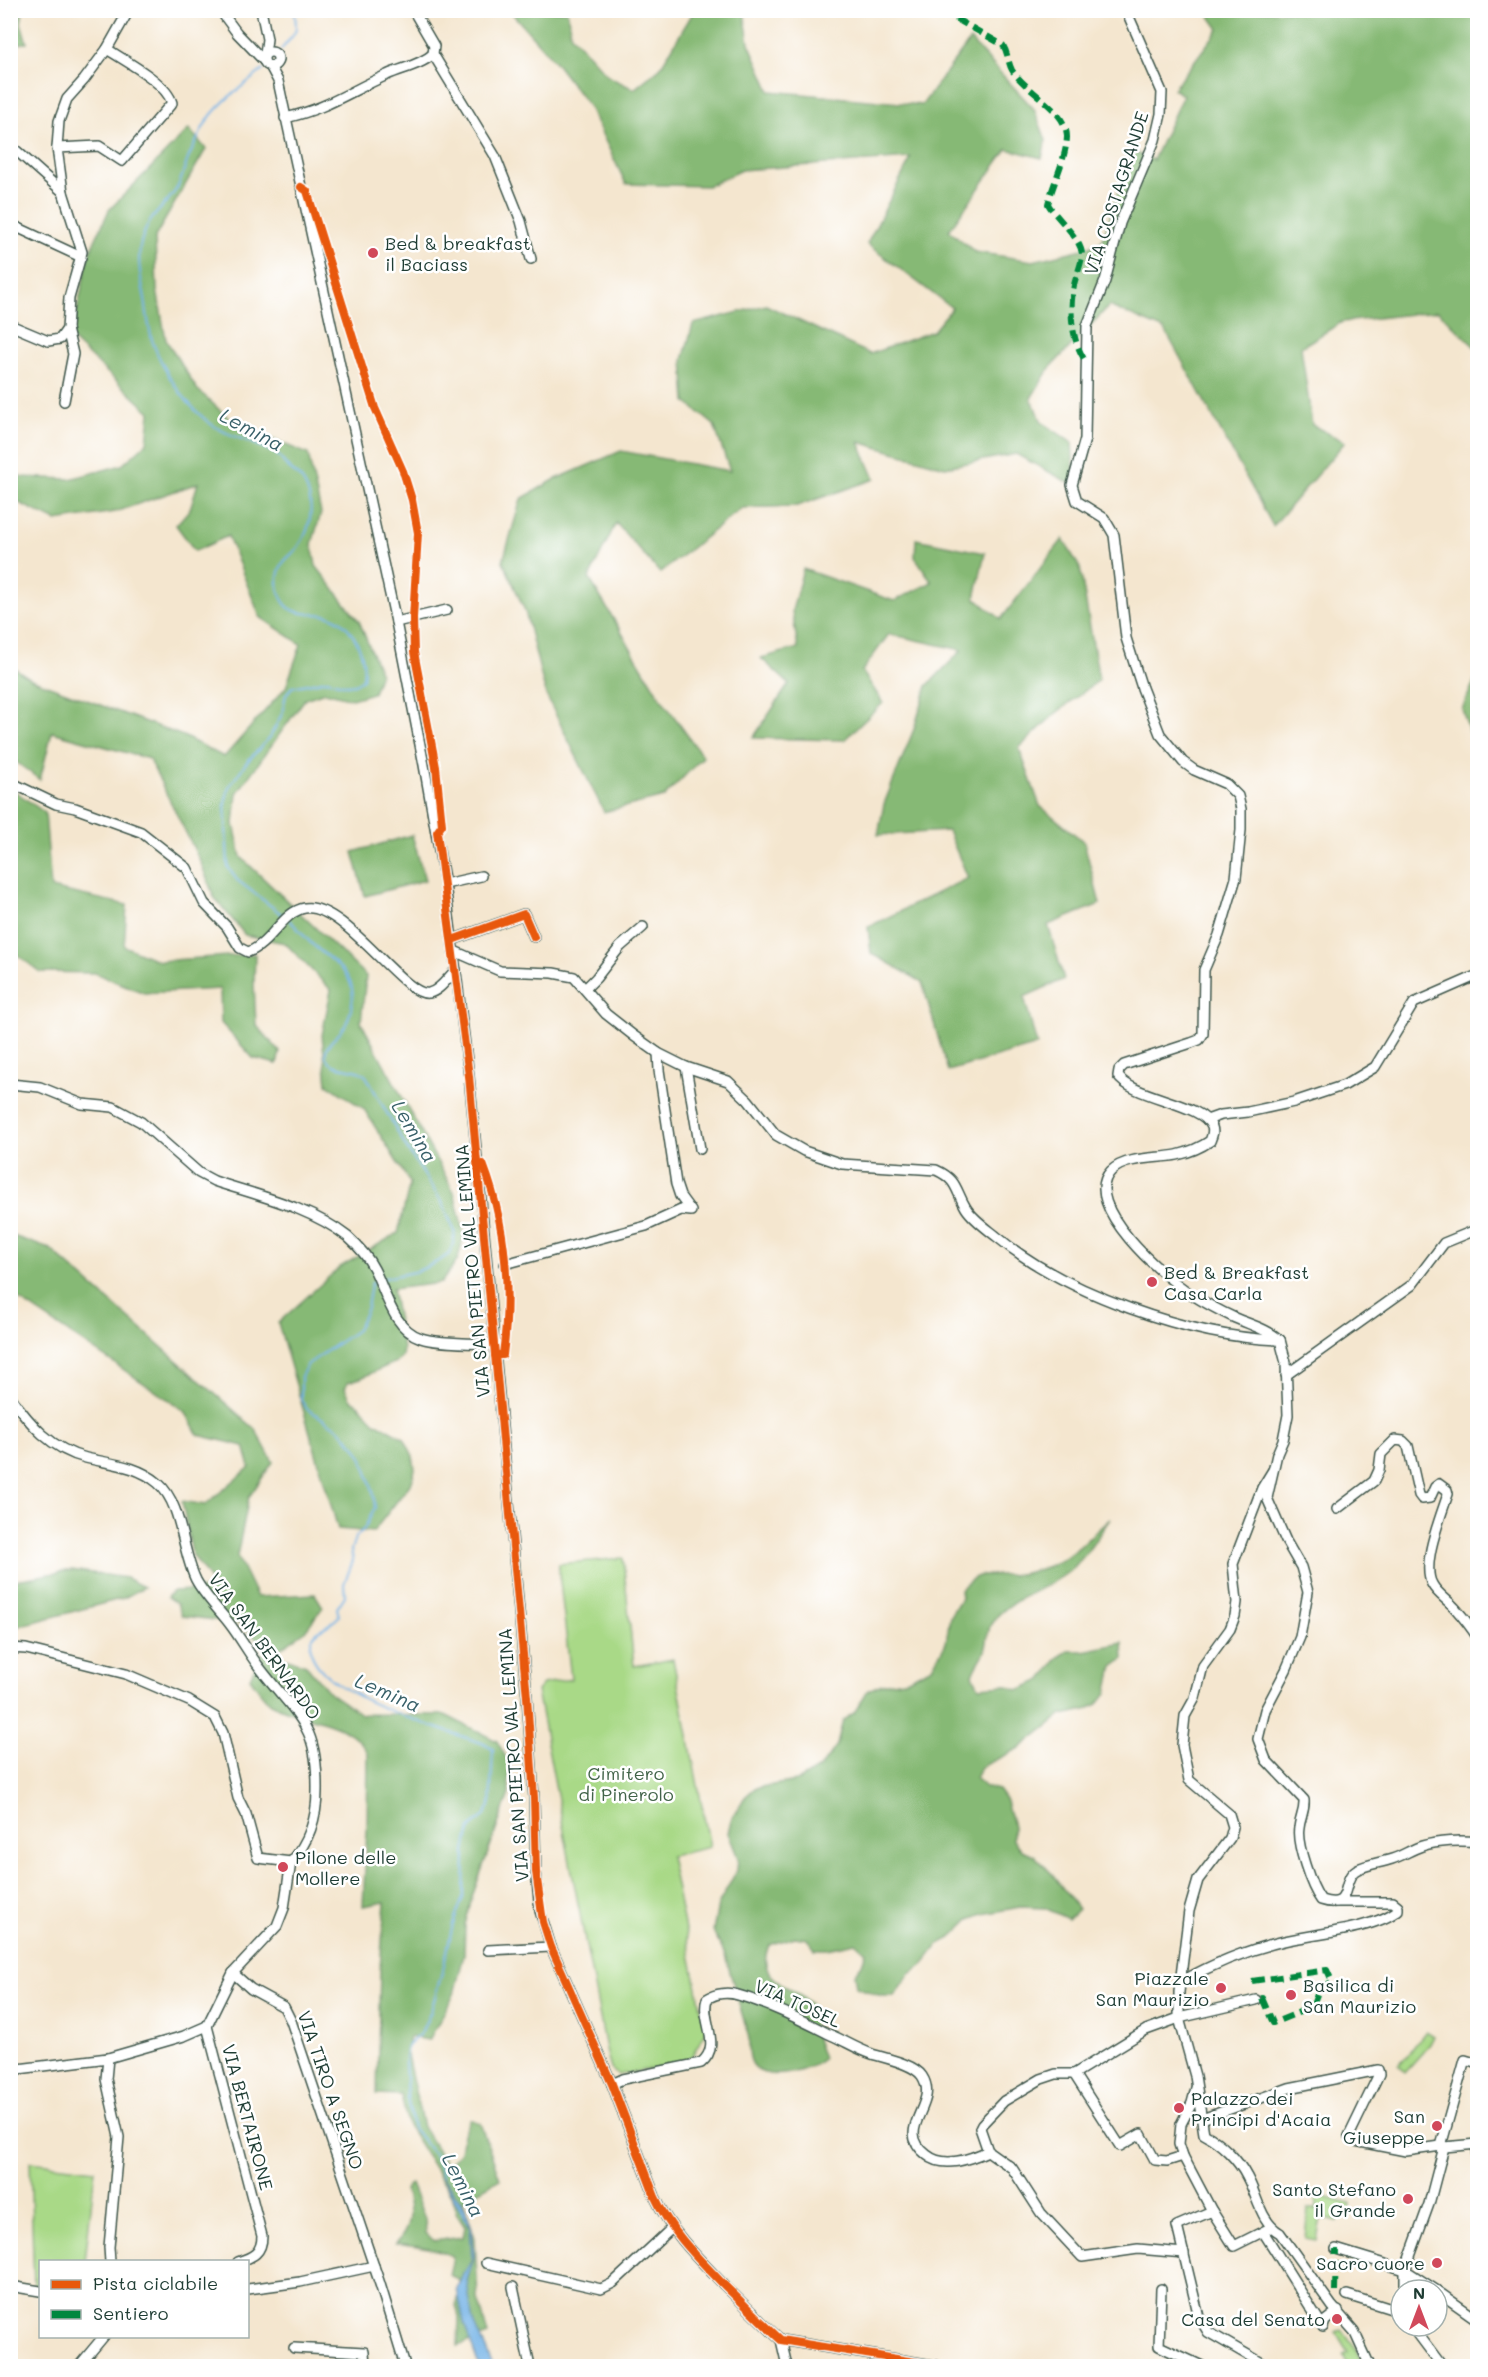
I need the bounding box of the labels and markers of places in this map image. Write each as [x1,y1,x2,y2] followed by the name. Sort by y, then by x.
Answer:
[385,231,531,276] place label: Bed & breakfast il Baciass
[366,246,380,260] marker: Bed & breakfast il Baciass
[1164,1260,1309,1305] place label: Bed & Breakfast Casa Carla
[1145,1275,1159,1289] marker: Bed & Breakfast Casa Carla
[295,1845,396,1890] place label: Pilone delle Mollere
[276,1860,290,1874] marker: Pilone delle Mollere
[1096,1966,1209,2011] place label: Piazzale San Maurizio
[1303,1973,1417,2018] place label: Basilica di San Maurizio
[1214,1981,1228,1995] marker: Piazzale San Maurizio
[1284,1988,1298,2002] marker: Basilica di San Maurizio
[1191,2086,1331,2131] place label: Palazzo dei Principi d'Acaia
[1172,2101,1186,2115] marker: Palazzo dei Principi d'Acaia
[1343,2104,1425,2149] place label: San Giuseppe
[1430,2119,1444,2133] marker: San Giuseppe
[1272,2177,1396,2222] place label: Santo Stefano il Grande
[1401,2192,1415,2206] marker: Santo Stefano il Grande
[1316,2251,1425,2275] place label: Sacro cuore
[1430,2256,1444,2270] marker: Sacro cuore
[1181,2307,1325,2331] place label: Casa del Senato
[1330,2312,1344,2326] marker: Casa del Senato

